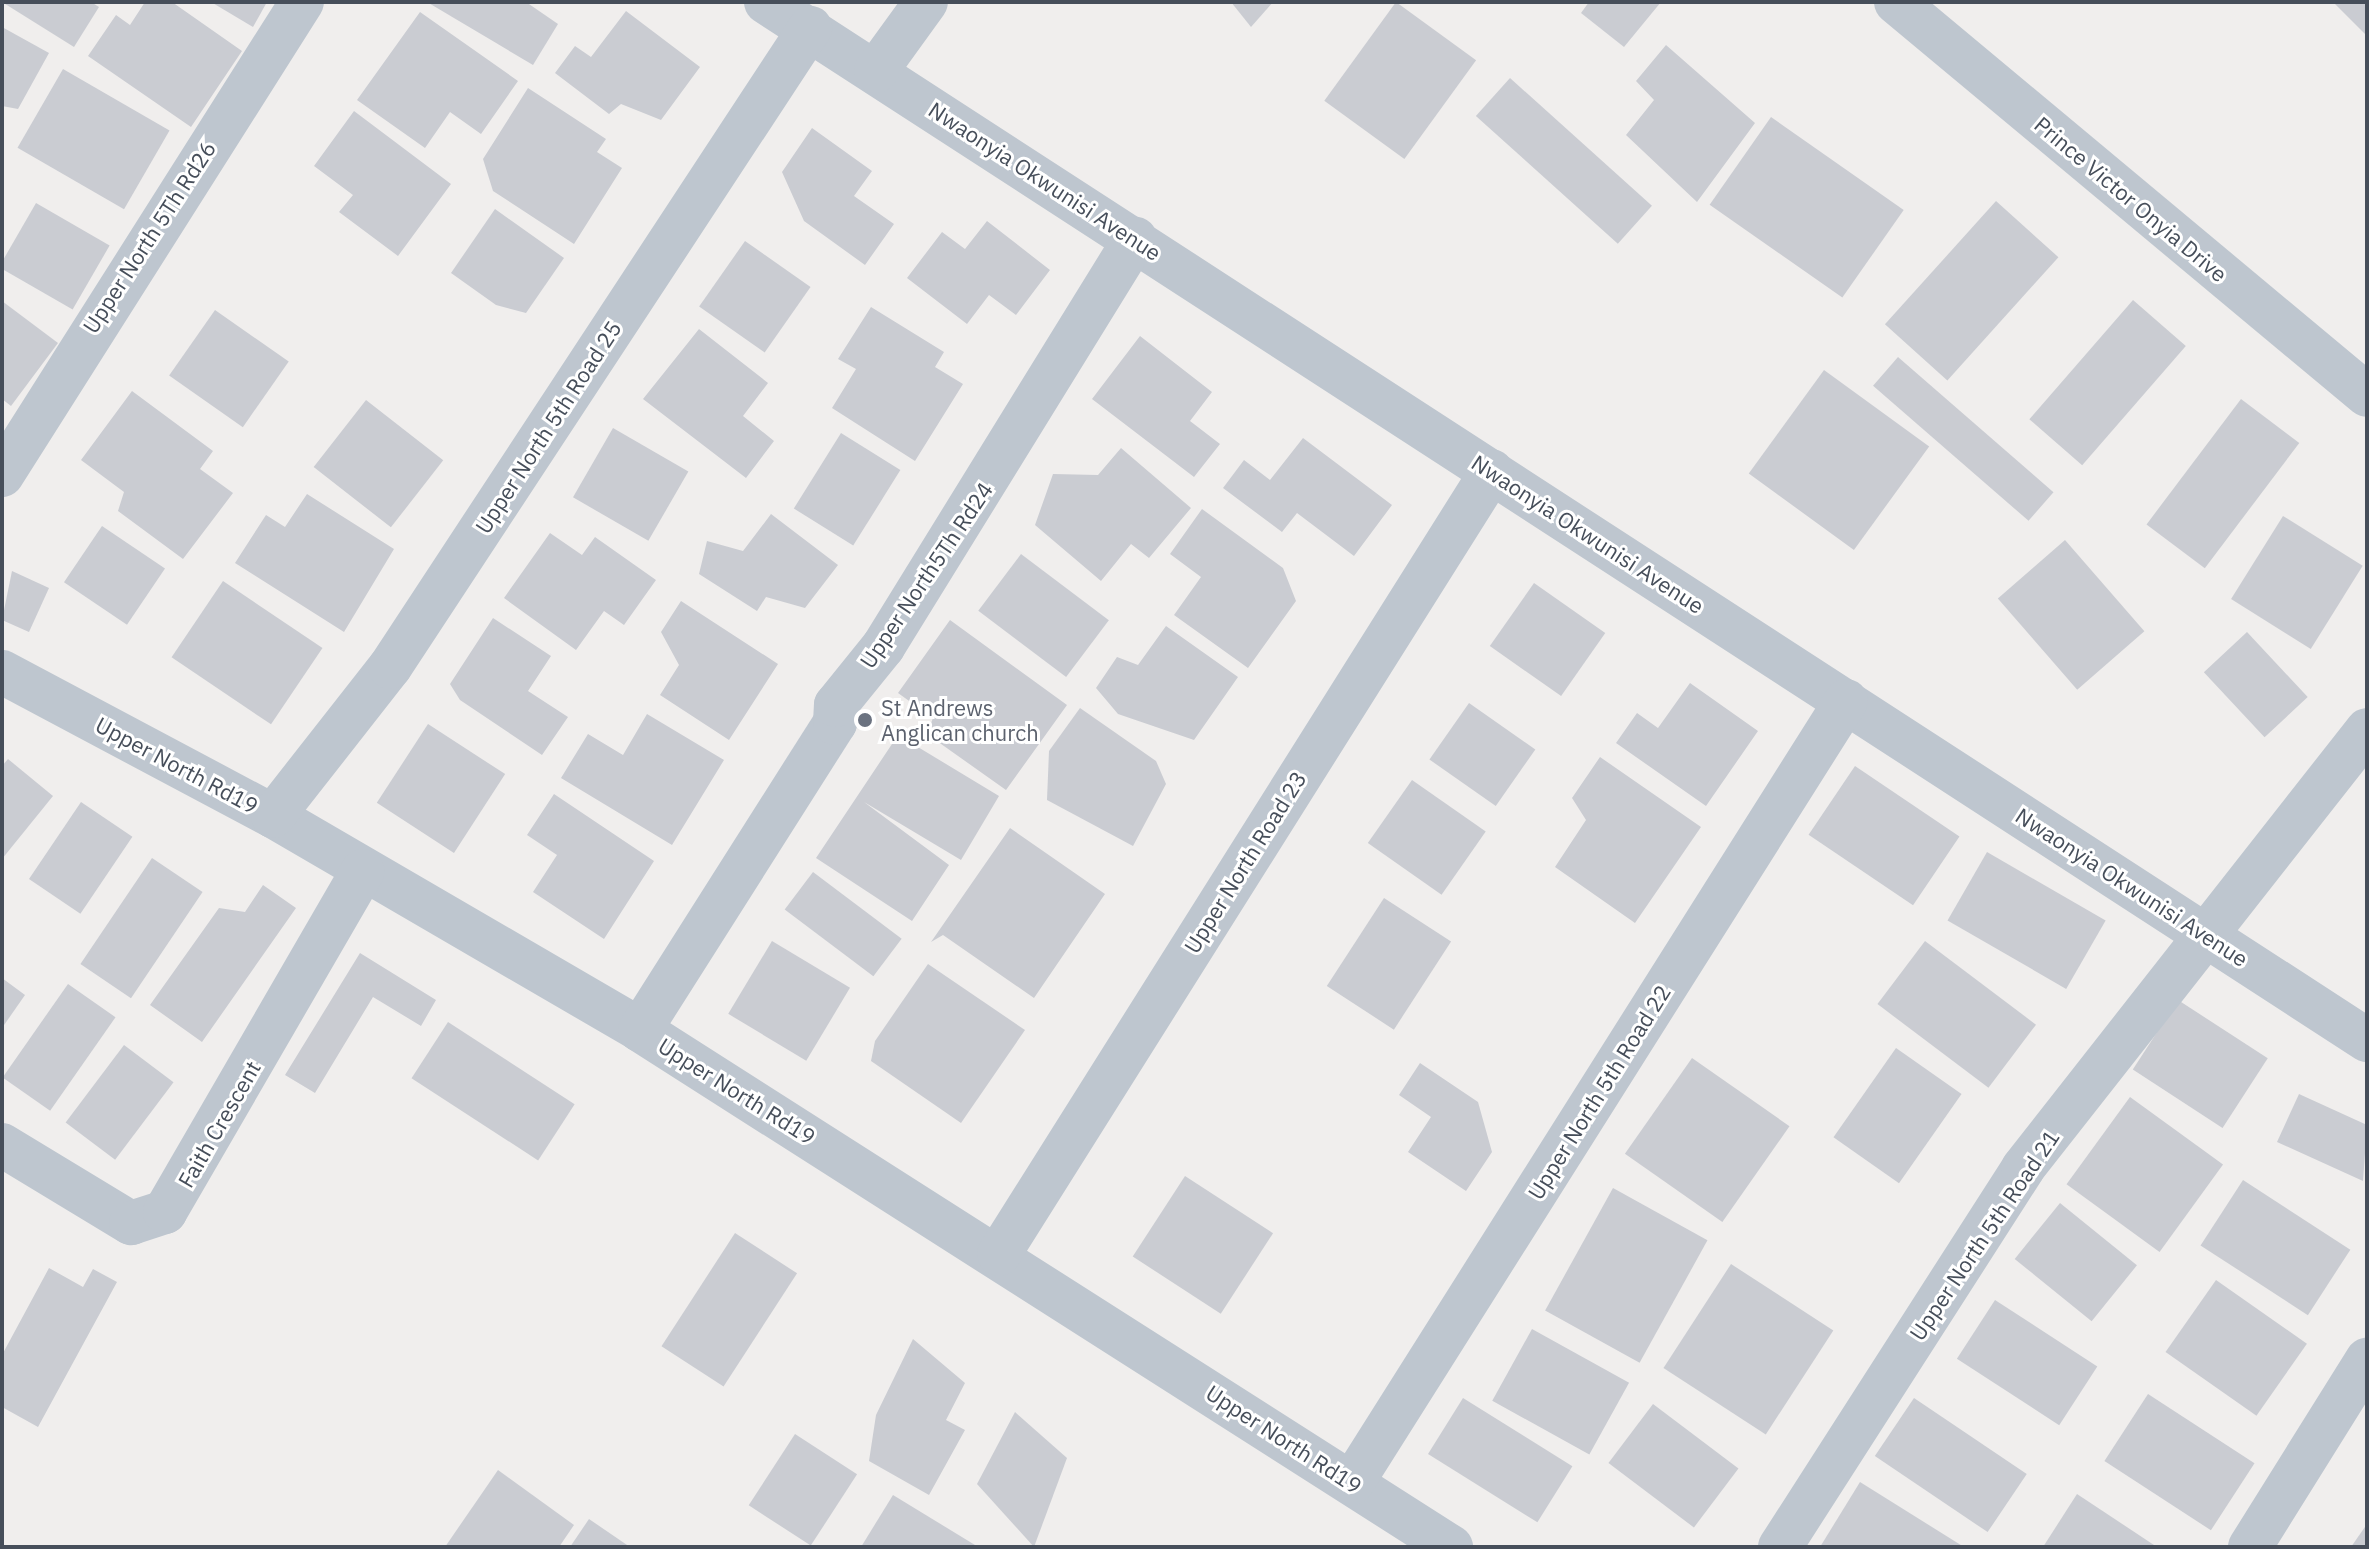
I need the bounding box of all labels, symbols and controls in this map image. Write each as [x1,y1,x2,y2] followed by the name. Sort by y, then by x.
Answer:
[924,96,1166,266] street label: Nwaonyia Okwunisi Avenue
[2029,111,2233,287] street label: Prince Victor Onyia Drive
[77,136,221,338] street label: Upper North 5Th Rd26
[469,316,627,538] street label: Upper North 5th Road 25
[1467,449,1709,619] street label: Nwaonyia Okwunisi Avenue
[854,477,998,673] street label: Upper North5Th Rd24
[881,694,1039,746] place label: St Andrews Anglican church
[91,711,263,819] street label: Upper North Rd19
[856,711,874,729] marker: St Andrews Anglican church
[1178,766,1312,958] street label: Upper North Road 23
[2011,802,2253,972] street label: Nwaonyia Okwunisi Avenue
[1522,980,1676,1204] street label: Upper North 5th Road 22
[654,1032,820,1150] street label: Upper North Rd19
[172,1056,266,1192] street label: Faith Crescent
[1904,1125,2064,1345] street label: Upper North 5th Road 21
[1201,1379,1367,1499] street label: Upper North Rd19

